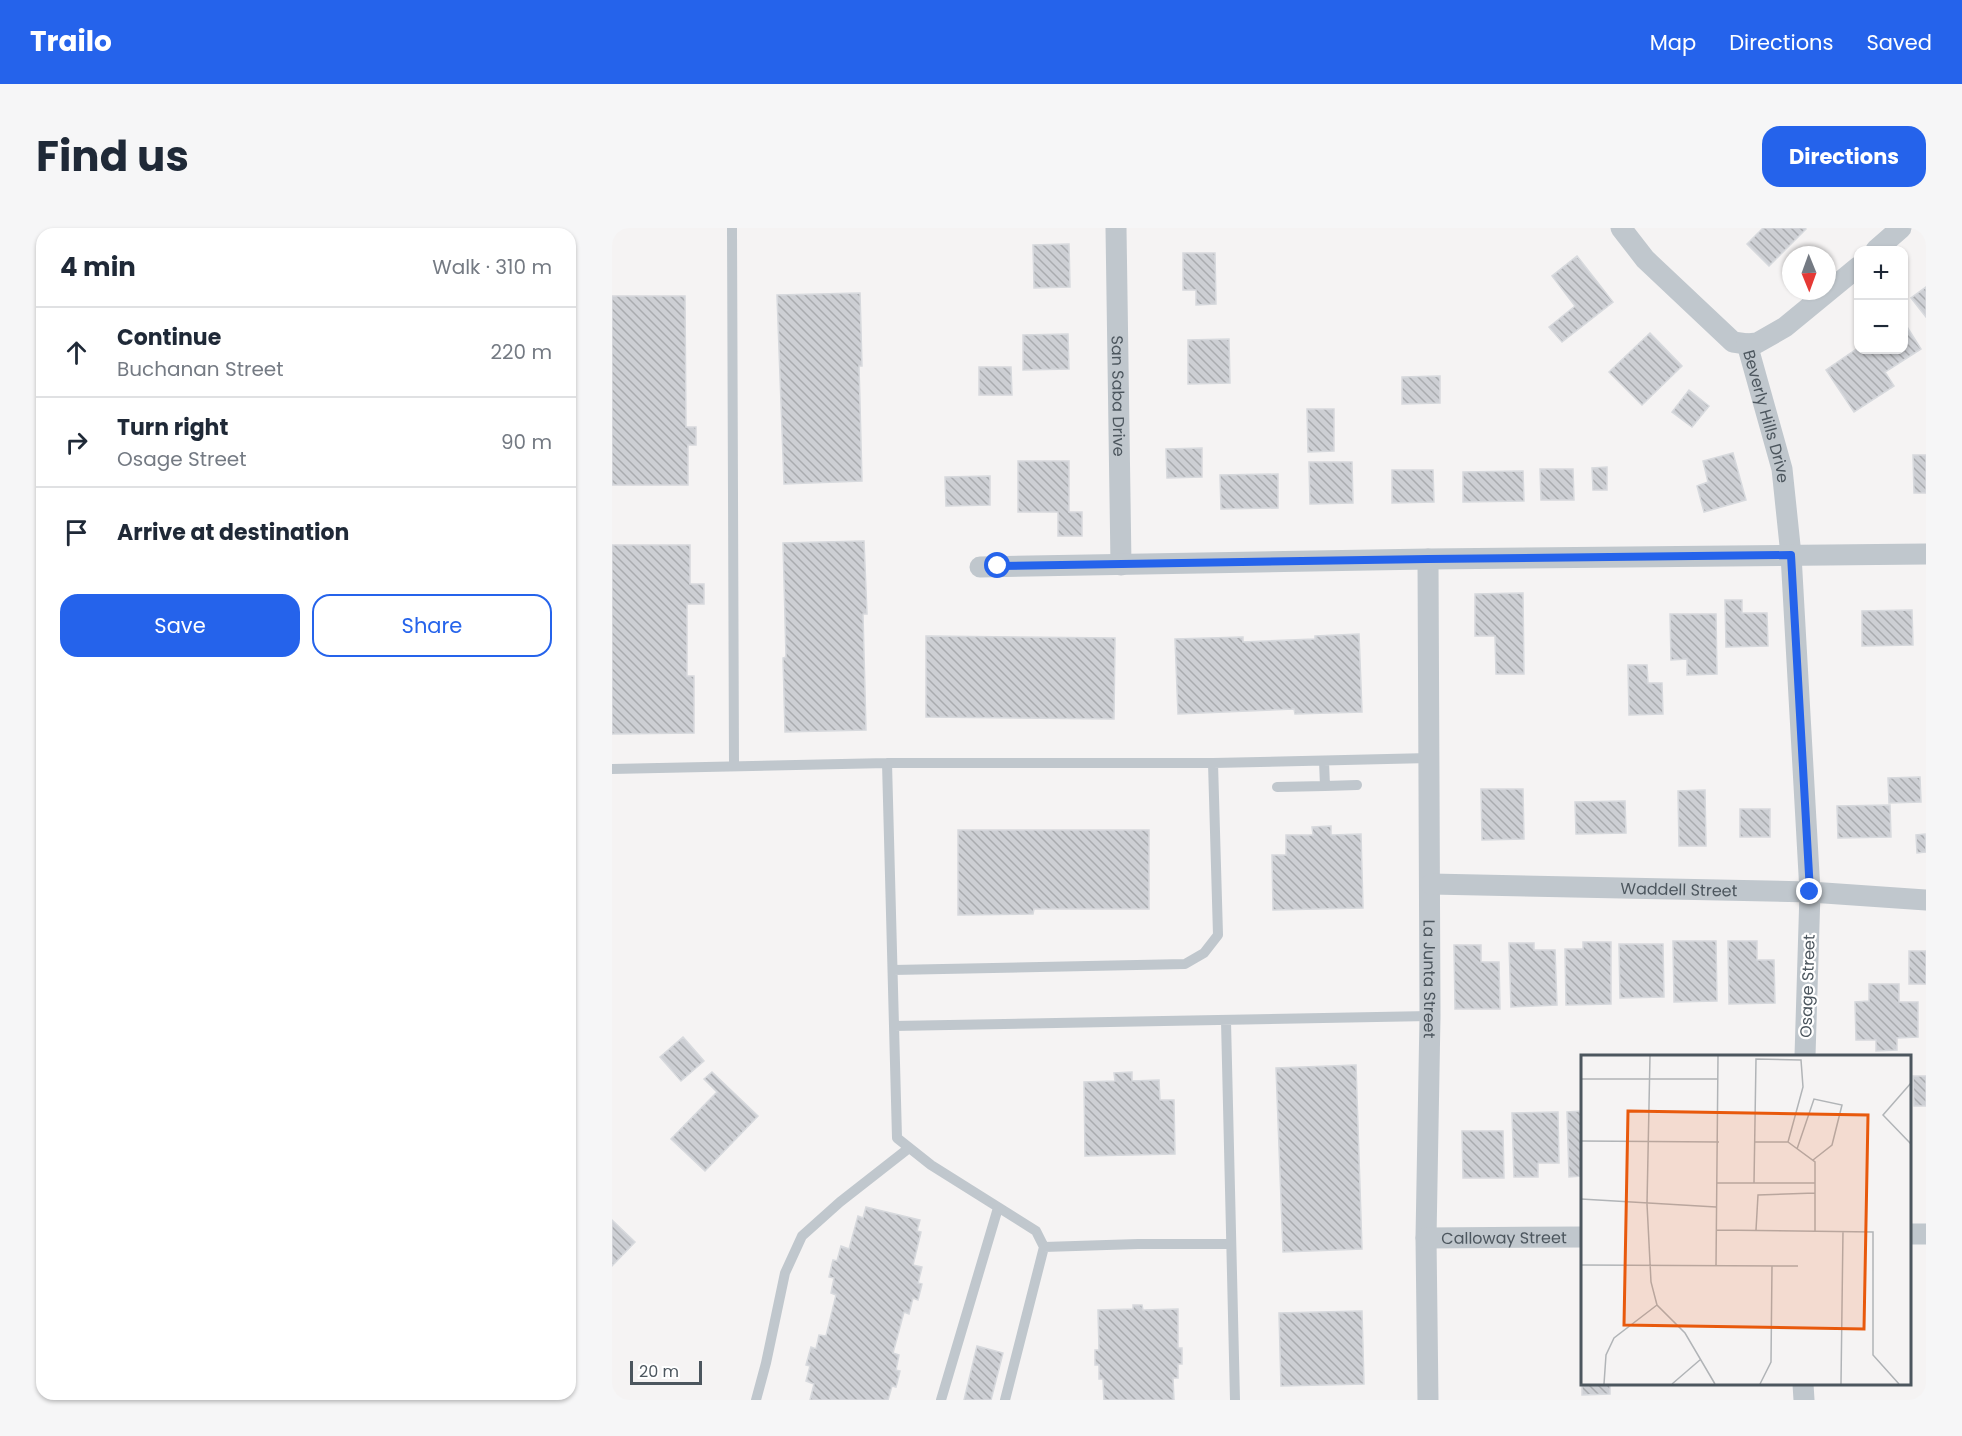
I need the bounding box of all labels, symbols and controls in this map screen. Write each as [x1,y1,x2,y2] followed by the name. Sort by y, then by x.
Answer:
[30,22,112,61] text: Trailo
[1650,28,1696,57] text: Map
[1729,28,1833,57] text: Directions
[1866,28,1932,57] text: Saved
[1762,126,1926,187] button: Directions
[36,127,189,186] text: Find us
[1782,246,1836,300] north arrow
[1854,246,1908,354] map controls
[1854,246,1908,300] button: +
[60,249,136,285] text: 4 min
[432,253,552,281] text: Walk · 310 m
[1854,300,1908,354] button: −
[117,322,221,353] text: Continue
[1106,335,1130,457] street label: San Saba Drive
[60,336,93,369] icon: ahead
[491,338,552,366] text: 220 m
[1737,347,1794,484] street label: Beverly Hills Drive
[117,355,284,383] text: Buchanan Street
[117,412,228,443] text: Turn right
[60,426,93,459] icon: right
[501,428,552,456] text: 90 m
[117,445,247,473] text: Osage Street
[60,516,93,549] icon: arrive
[117,517,349,548] text: Arrive at destination
[984,552,1010,578] route start
[60,594,300,657] button: Save
[312,594,552,657] button: Share
[1620,877,1738,902] street label: Waddell Street
[1796,878,1822,904] route end
[1418,920,1441,1039] street label: La Junta Street
[1794,934,1821,1038] street label: Osage Street
[1581,1055,1911,1385] inset map
[1441,1226,1567,1250] street label: Calloway Street
[630,1358,702,1386] scale bar
[639,1360,679,1383] text: 20 m

